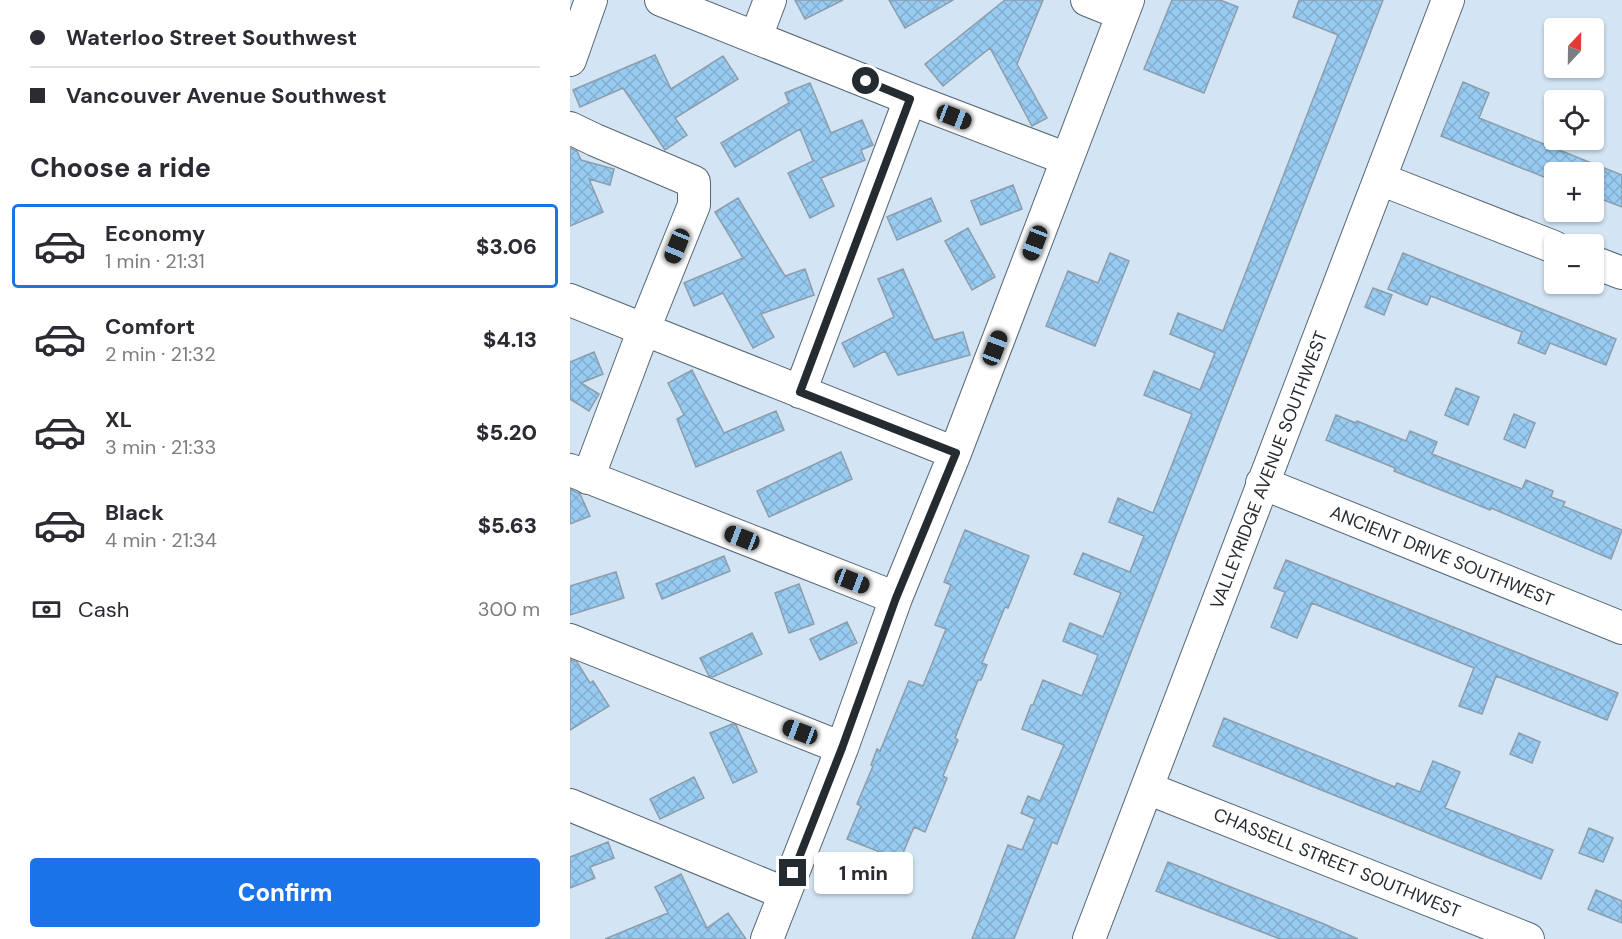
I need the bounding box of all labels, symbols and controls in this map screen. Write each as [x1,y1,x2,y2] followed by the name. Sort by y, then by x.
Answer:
[1544,18,1604,78] north arrow
[1544,18,1604,294] map controls
[66,23,357,52] text: Waterloo Street Southwest
[852,67,879,94] route start
[66,81,387,110] text: Vancouver Avenue Southwest
[1544,90,1604,150] button: locate
[934,102,974,132] car
[30,150,211,185] text: Choose a ride
[1544,162,1604,222] button: +
[33,219,87,273] icon: car
[105,219,205,248] text: Economy
[1020,223,1050,263] car
[662,226,692,266] car
[476,232,537,261] text: $3.06
[1544,234,1604,294] button: −
[105,248,205,274] text: 1 min · 21:31
[33,312,87,366] icon: car
[105,312,195,341] text: Comfort
[483,325,537,354] text: $4.13
[980,328,1010,368] car
[1205,328,1333,612] street label: VALLEYRIDGE AVENUE SOUTHWEST
[105,341,216,367] text: 2 min · 21:32
[33,405,87,459] icon: car
[105,405,132,434] text: XL
[476,418,537,447] text: $5.20
[105,434,216,460] text: 3 min · 21:33
[33,498,87,552] icon: car
[105,498,164,527] text: Black
[1326,500,1558,612] street label: ANCIENT DRIVE SOUTHWEST
[478,511,537,540] text: $5.63
[722,523,762,553] car
[105,527,217,553] text: 4 min · 21:34
[832,566,872,596] car
[30,593,63,626] icon: cash
[78,595,129,624] text: Cash
[478,596,540,622] text: 300 m
[780,717,820,747] car
[1210,802,1464,924] street label: CHASSELL STREET SOUTHWEST
[814,852,913,894] callout: 1 min
[30,858,540,927] button: Confirm
[779,859,806,886] route end
[839,860,888,886] text: 1 min

